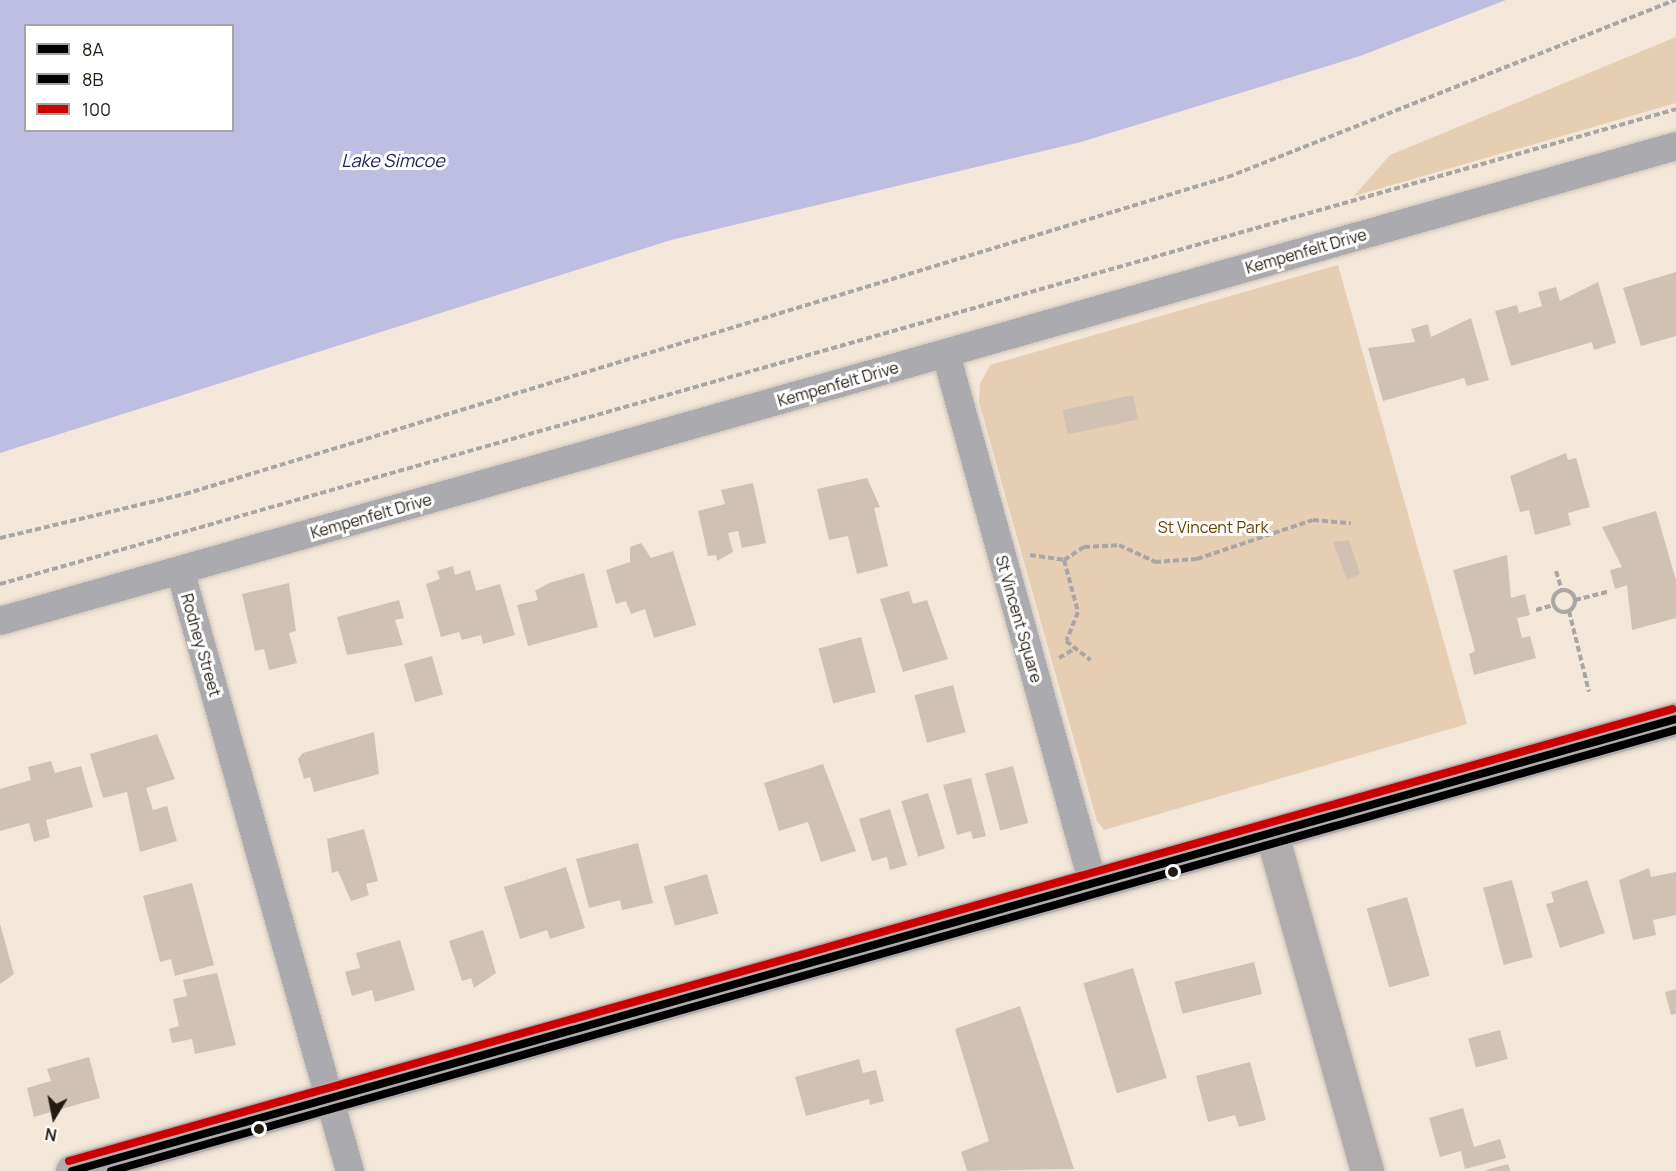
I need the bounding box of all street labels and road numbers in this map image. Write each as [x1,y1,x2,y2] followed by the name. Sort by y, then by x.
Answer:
[1243,225,1369,277] street label: Kempenfelt Drive
[775,358,901,410] street label: Kempenfelt Drive
[308,490,434,542] street label: Kempenfelt Drive
[992,553,1046,685] street label: St Vincent Square
[177,591,225,699] street label: Rodney Street

